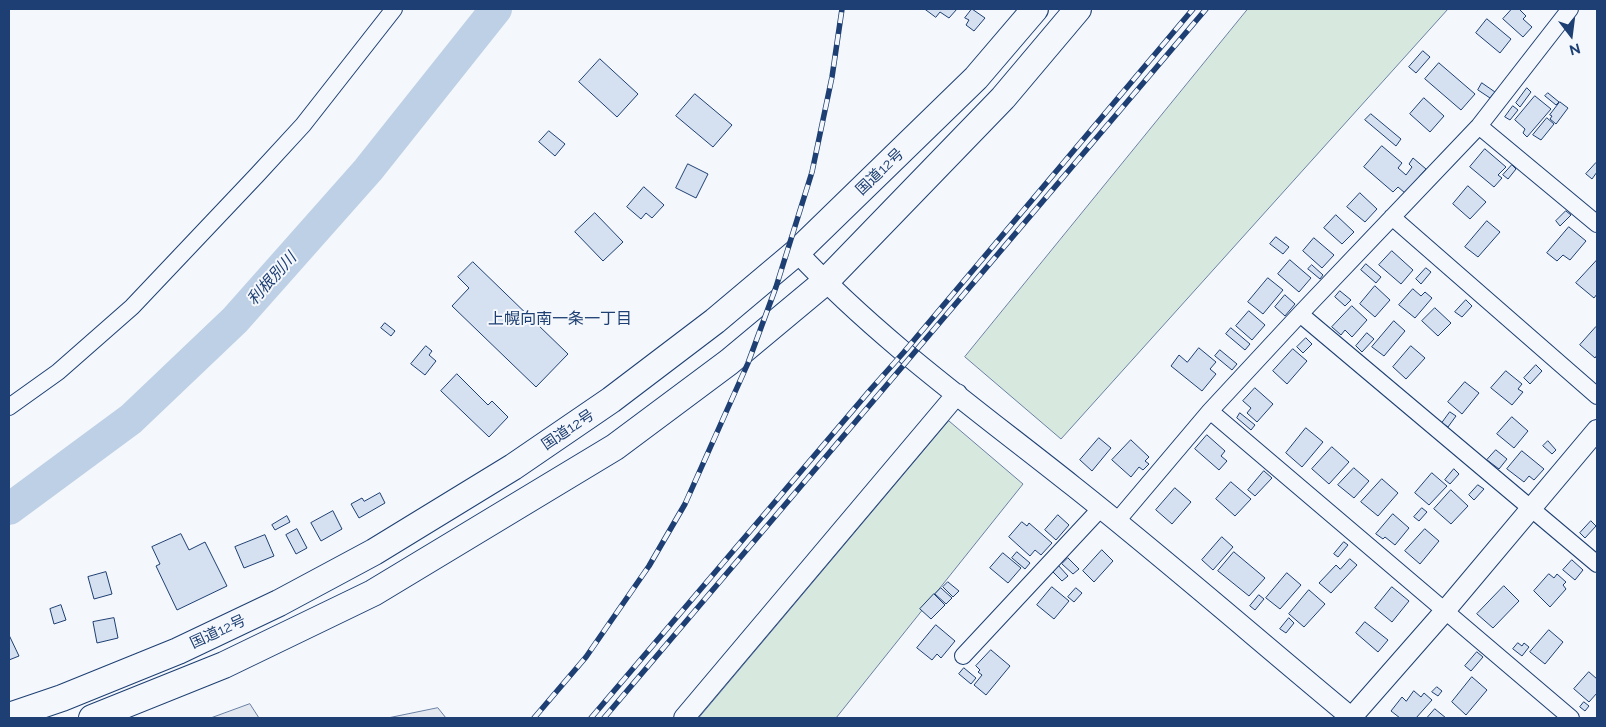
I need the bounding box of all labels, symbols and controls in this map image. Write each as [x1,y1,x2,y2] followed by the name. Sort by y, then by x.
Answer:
[1546,10,1596,60] north arrow
[1568,40,1582,59] text: N
[852,145,908,199] street label: 国道12号
[243,249,301,309] water label: 利根別川
[488,309,632,329] district label: 上幌向南一条一丁目
[538,406,598,454] street label: 国道12号
[187,611,249,653] street label: 国道12号

